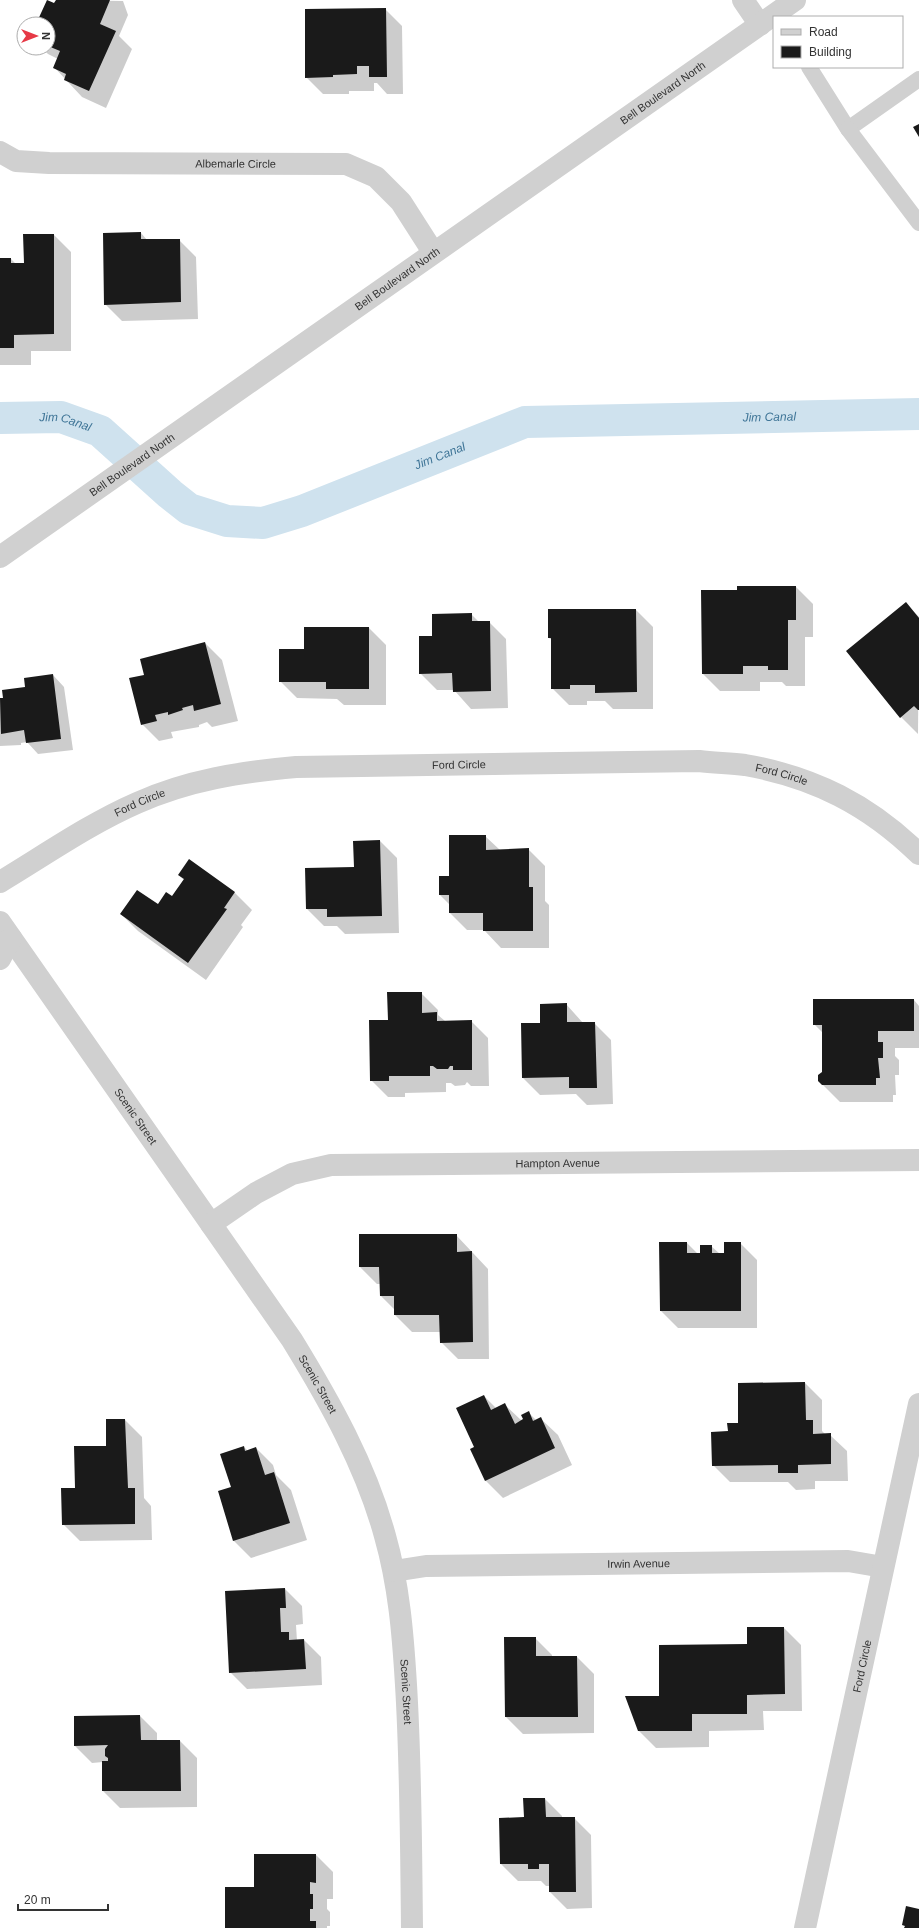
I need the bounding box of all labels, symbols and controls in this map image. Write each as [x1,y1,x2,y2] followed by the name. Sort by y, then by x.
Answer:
[16,16,56,56] north arrow
[773,16,903,68] legend
[809,25,838,39] text: Road
[40,32,52,40] text: N
[809,45,852,59] text: Building
[618,59,707,127] street label: Bell Boulevard North
[195,157,276,170] street label: Albemarle Circle
[352,245,442,313] street label: Bell Boulevard North
[741,409,796,425] water label: Jim Canal
[38,410,94,434] water label: Jim Canal
[87,431,177,499] street label: Bell Boulevard North
[412,439,468,473] water label: Jim Canal
[432,758,486,771] street label: Ford Circle
[754,761,809,787] street label: Ford Circle
[112,786,167,819] street label: Ford Circle
[112,1086,159,1147] street label: Scenic Street
[515,1157,600,1169] street label: Hampton Avenue
[296,1353,339,1415] street label: Scenic Street
[607,1557,670,1570] street label: Irwin Avenue
[850,1639,874,1694] street label: Ford Circle
[398,1659,414,1725] street label: Scenic Street
[18,1886,108,1912] scale bar
[24,1893,51,1907] text: 20 m

